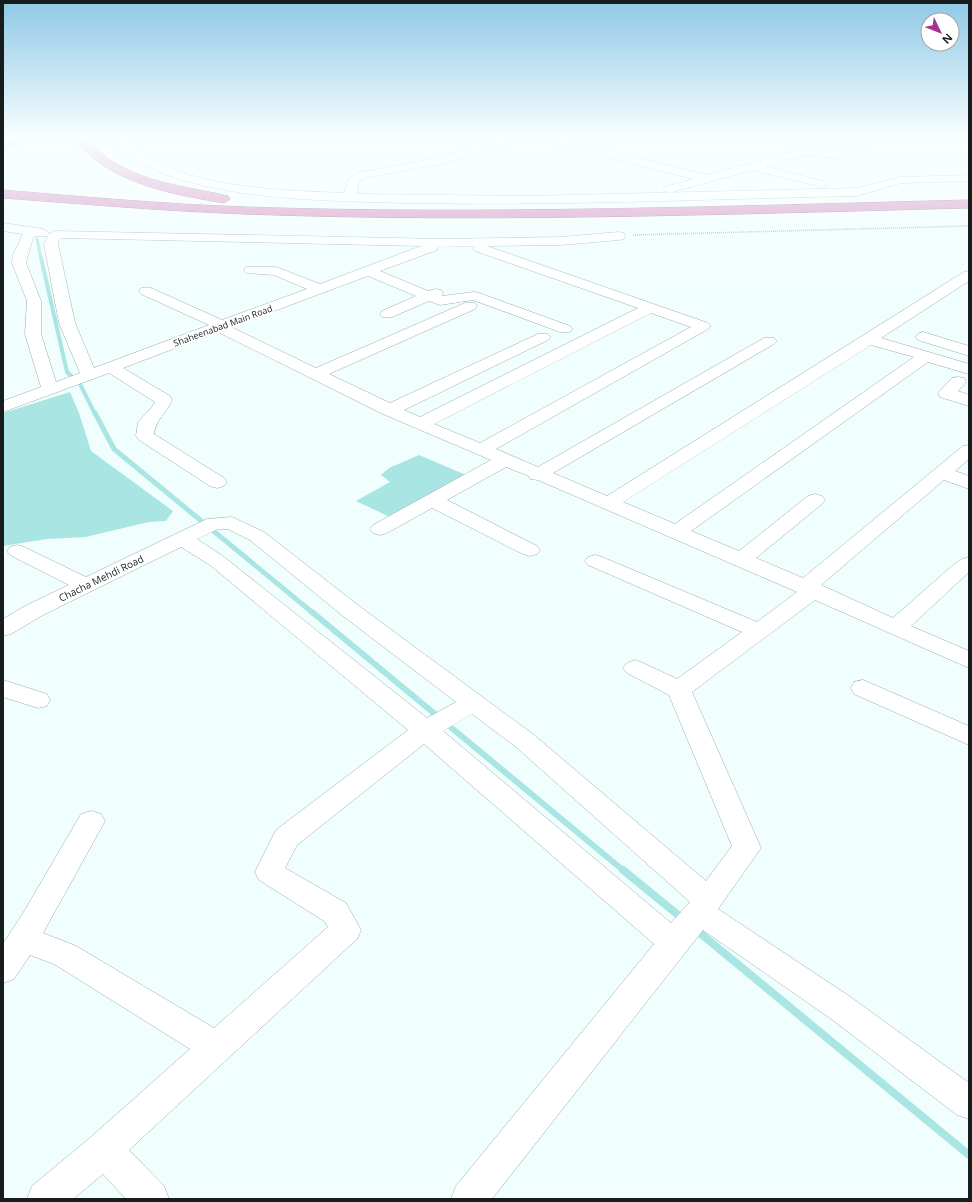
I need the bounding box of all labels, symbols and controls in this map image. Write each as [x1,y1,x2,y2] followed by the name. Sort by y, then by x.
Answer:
[920,12,960,52] north arrow
[939,31,956,48] text: N
[171,302,274,350] street label: Shaheenabad Main Road
[56,551,146,605] street label: Chacha Mehdi Road

